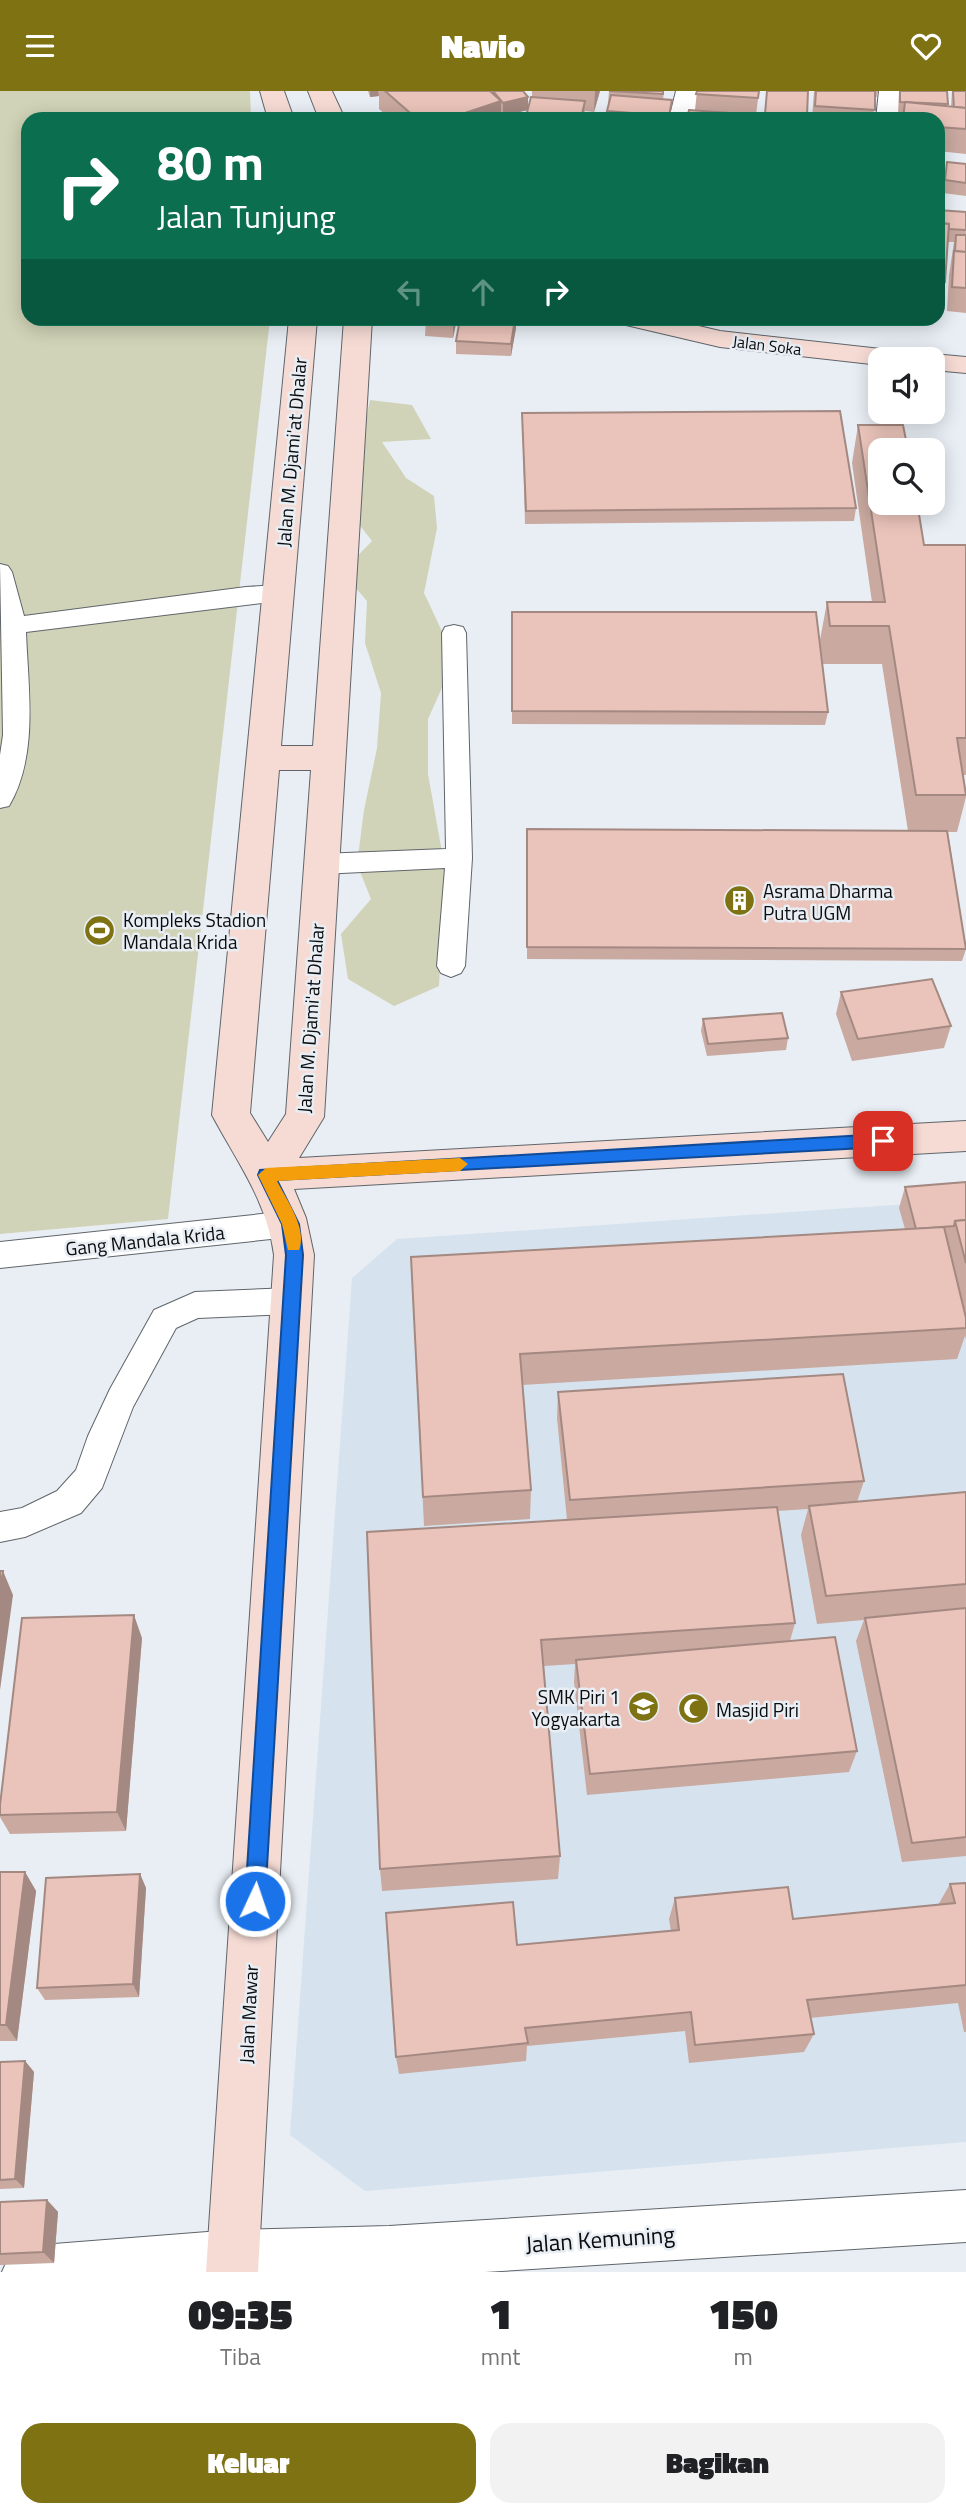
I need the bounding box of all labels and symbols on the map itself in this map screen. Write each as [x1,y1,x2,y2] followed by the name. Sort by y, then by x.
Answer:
[731,329,803,361] street label: Jalan Soka
[268,356,314,548] street label: Jalan M. Djami'at Dhalar
[763,876,893,927] place label: Asrama Dharma Putra UGM
[723,884,757,918] building icon: Asrama Dharma Putra UGM
[123,905,266,956] place label: Kompleks Stadion Mandala Krida
[83,913,117,947] sports icon: Kompleks Stadion Mandala Krida
[289,922,331,1114] street label: Jalan M. Djami'at Dhalar
[853,1111,913,1171] pin
[64,1217,226,1263] street label: Gang Mandala Krida
[531,1682,620,1733] place label: SMK Piri 1 Yogyakarta
[626,1690,660,1724] school or university icon: SMK Piri 1 Yogyakarta
[676,1692,710,1726] mosque icon: Masjid Piri
[716,1695,799,1724] place label: Masjid Piri
[218,1864,292,1938] position arrow
[231,1963,265,2064] street label: Jalan Mawar
[524,2216,676,2262] street label: Jalan Kemuning

